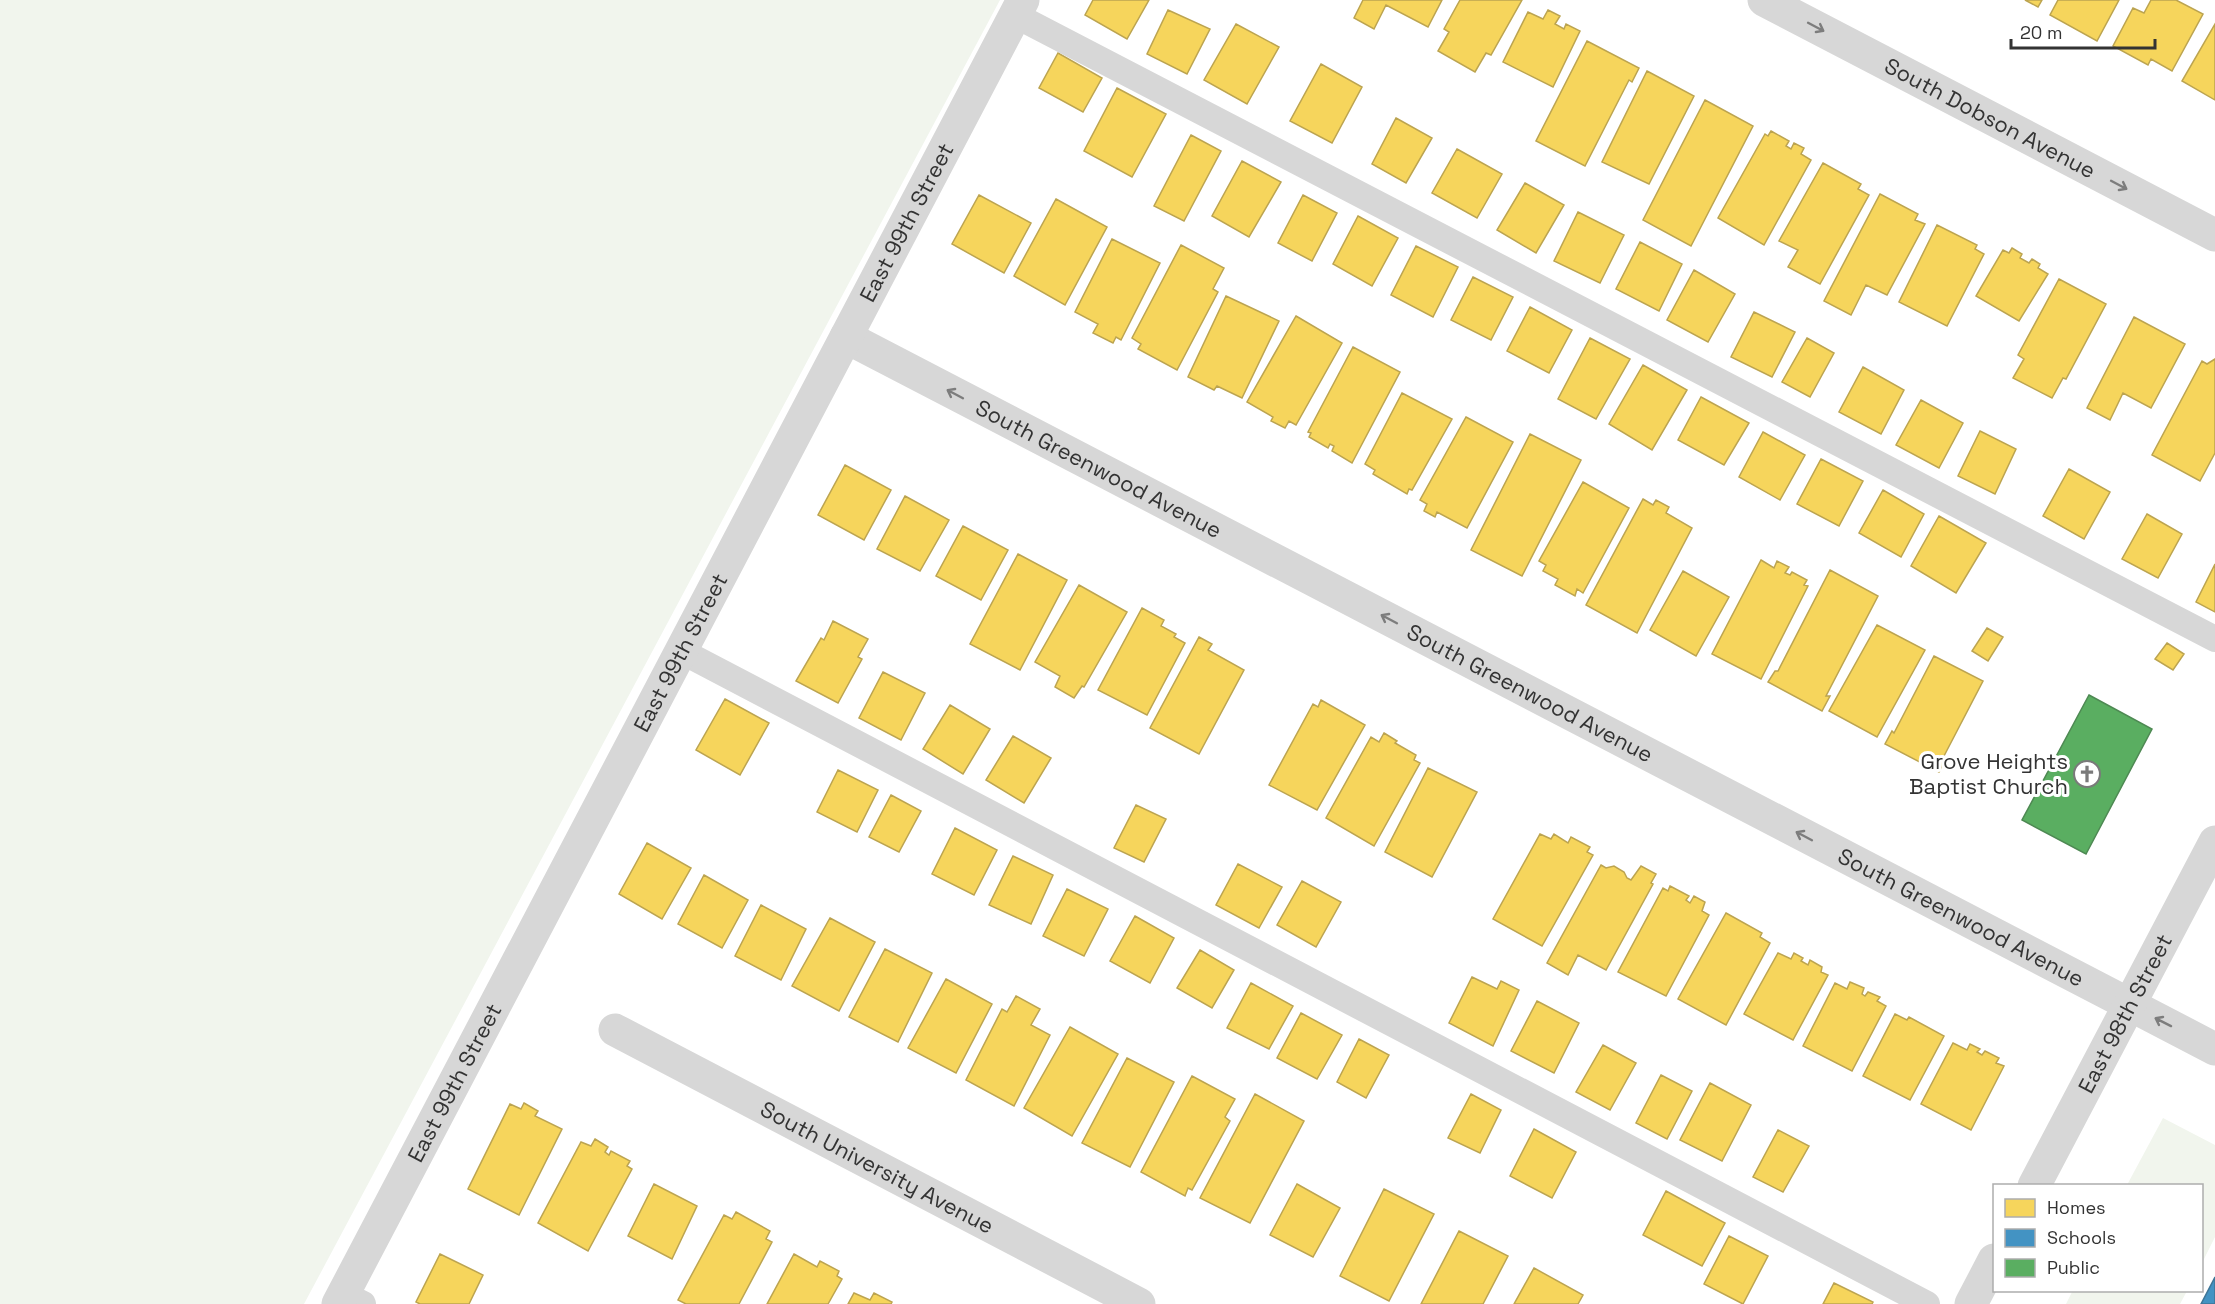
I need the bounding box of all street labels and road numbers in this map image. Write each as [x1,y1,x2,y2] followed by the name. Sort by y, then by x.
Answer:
[1880,51,2100,184] street label: South Dobson Avenue
[853,138,960,306] street label: East 99th Street
[971,393,1227,544] street label: South Greenwood Avenue
[627,568,733,737] street label: East 99th Street
[1402,617,1658,768] street label: South Greenwood Avenue
[1833,841,2089,993] street label: South Greenwood Avenue
[2071,929,2178,1098] street label: East 98th Street
[401,998,507,1167] street label: East 99th Street
[756,1095,999,1240] street label: South University Avenue

